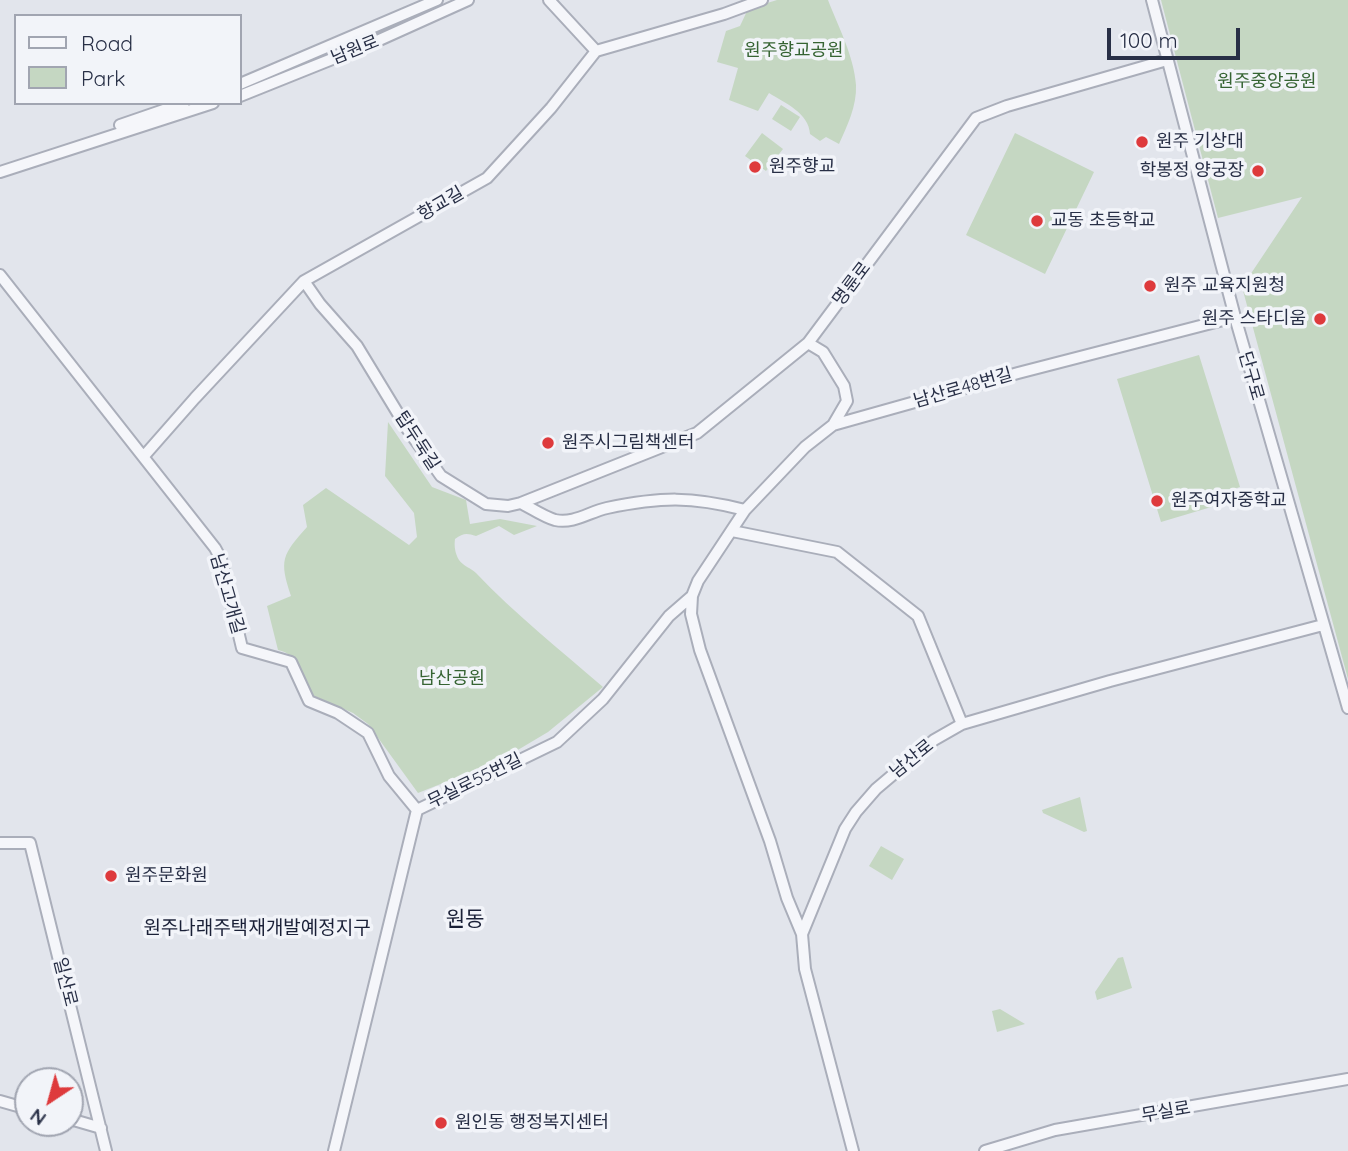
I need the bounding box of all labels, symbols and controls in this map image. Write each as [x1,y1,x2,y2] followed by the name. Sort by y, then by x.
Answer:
[14,14,242,105] legend
[1110,14,1243,58] scale bar
[1120,27,1178,53] text: 100 m
[81,30,133,56] text: Road
[328,31,382,69] street label: 남원로
[744,40,844,62] park label: 원주향교공원
[81,65,125,91] text: Park
[1217,71,1317,93] park label: 원주중앙공원
[1156,131,1244,153] place label: 원주 기상대
[1134,134,1150,150] marker: 원주 기상대
[769,156,835,178] place label: 원주향교
[747,159,763,175] marker: 원주향교
[1140,160,1244,182] place label: 학봉정 양궁장
[1250,163,1266,179] marker: 학봉정 양궁장
[414,182,468,226] street label: 향교길
[1051,210,1155,232] place label: 교동 초등학교
[1029,213,1045,229] marker: 교동 초등학교
[828,258,876,310] street label: 명륜로
[1164,275,1285,297] place label: 원주 교육지원청
[1142,278,1158,294] marker: 원주 교육지원청
[1202,308,1306,330] place label: 원주 스타디움
[1312,311,1328,327] marker: 원주 스타디움
[1234,349,1268,403] street label: 단구로
[911,364,1015,412] street label: 남산로48번길
[390,407,444,475] street label: 탑두둑길
[562,432,694,454] place label: 원주시그림책센터
[540,435,556,451] marker: 원주시그림책센터
[1171,490,1287,512] place label: 원주여자중학교
[1149,493,1165,509] marker: 원주여자중학교
[205,551,249,637] street label: 남산고개길
[419,668,485,690] park label: 남산공원
[886,735,938,783] street label: 남산로
[424,749,526,813] street label: 무실로55번길
[125,865,208,887] place label: 원주문화원
[103,868,119,884] marker: 원주문화원
[446,907,484,933] district label: 원동
[143,917,371,939] district label: 원주나래주택재개발예정지구
[49,955,81,1009] street label: 일산로
[14,1067,84,1137] north arrow
[1140,1097,1192,1127] street label: 무실로
[25,1104,51,1131] text: N
[455,1112,609,1134] place label: 원인동 행정복지센터
[433,1115,449,1131] marker: 원인동 행정복지센터

